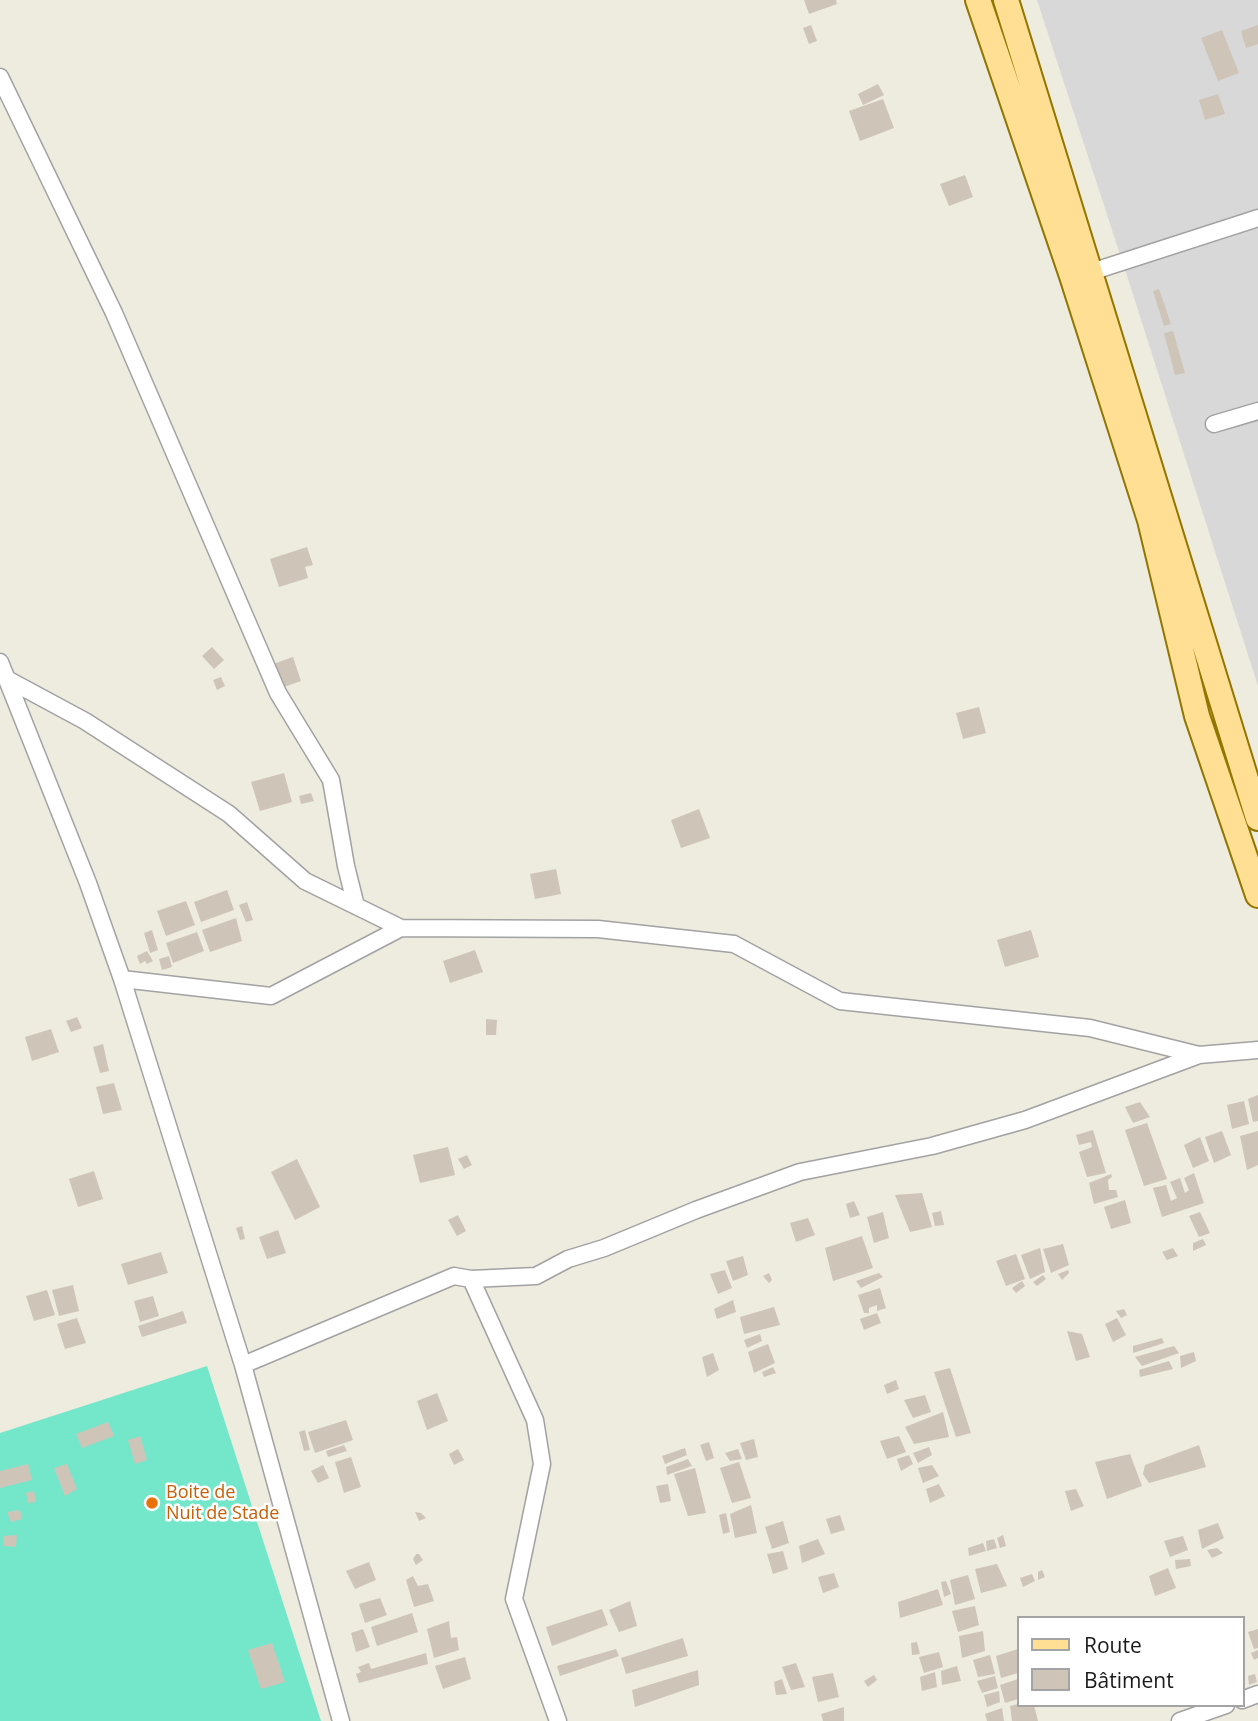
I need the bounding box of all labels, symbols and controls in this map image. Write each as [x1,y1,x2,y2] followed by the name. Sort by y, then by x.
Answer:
[166,1482,279,1524] place label: Boite de Nuit de Stade
[144,1495,160,1511] marker: Boite de Nuit de Stade
[1016,1616,1244,1707] legend
[1084,1631,1142,1659] text: Route
[1084,1666,1174,1694] text: Bâtiment

